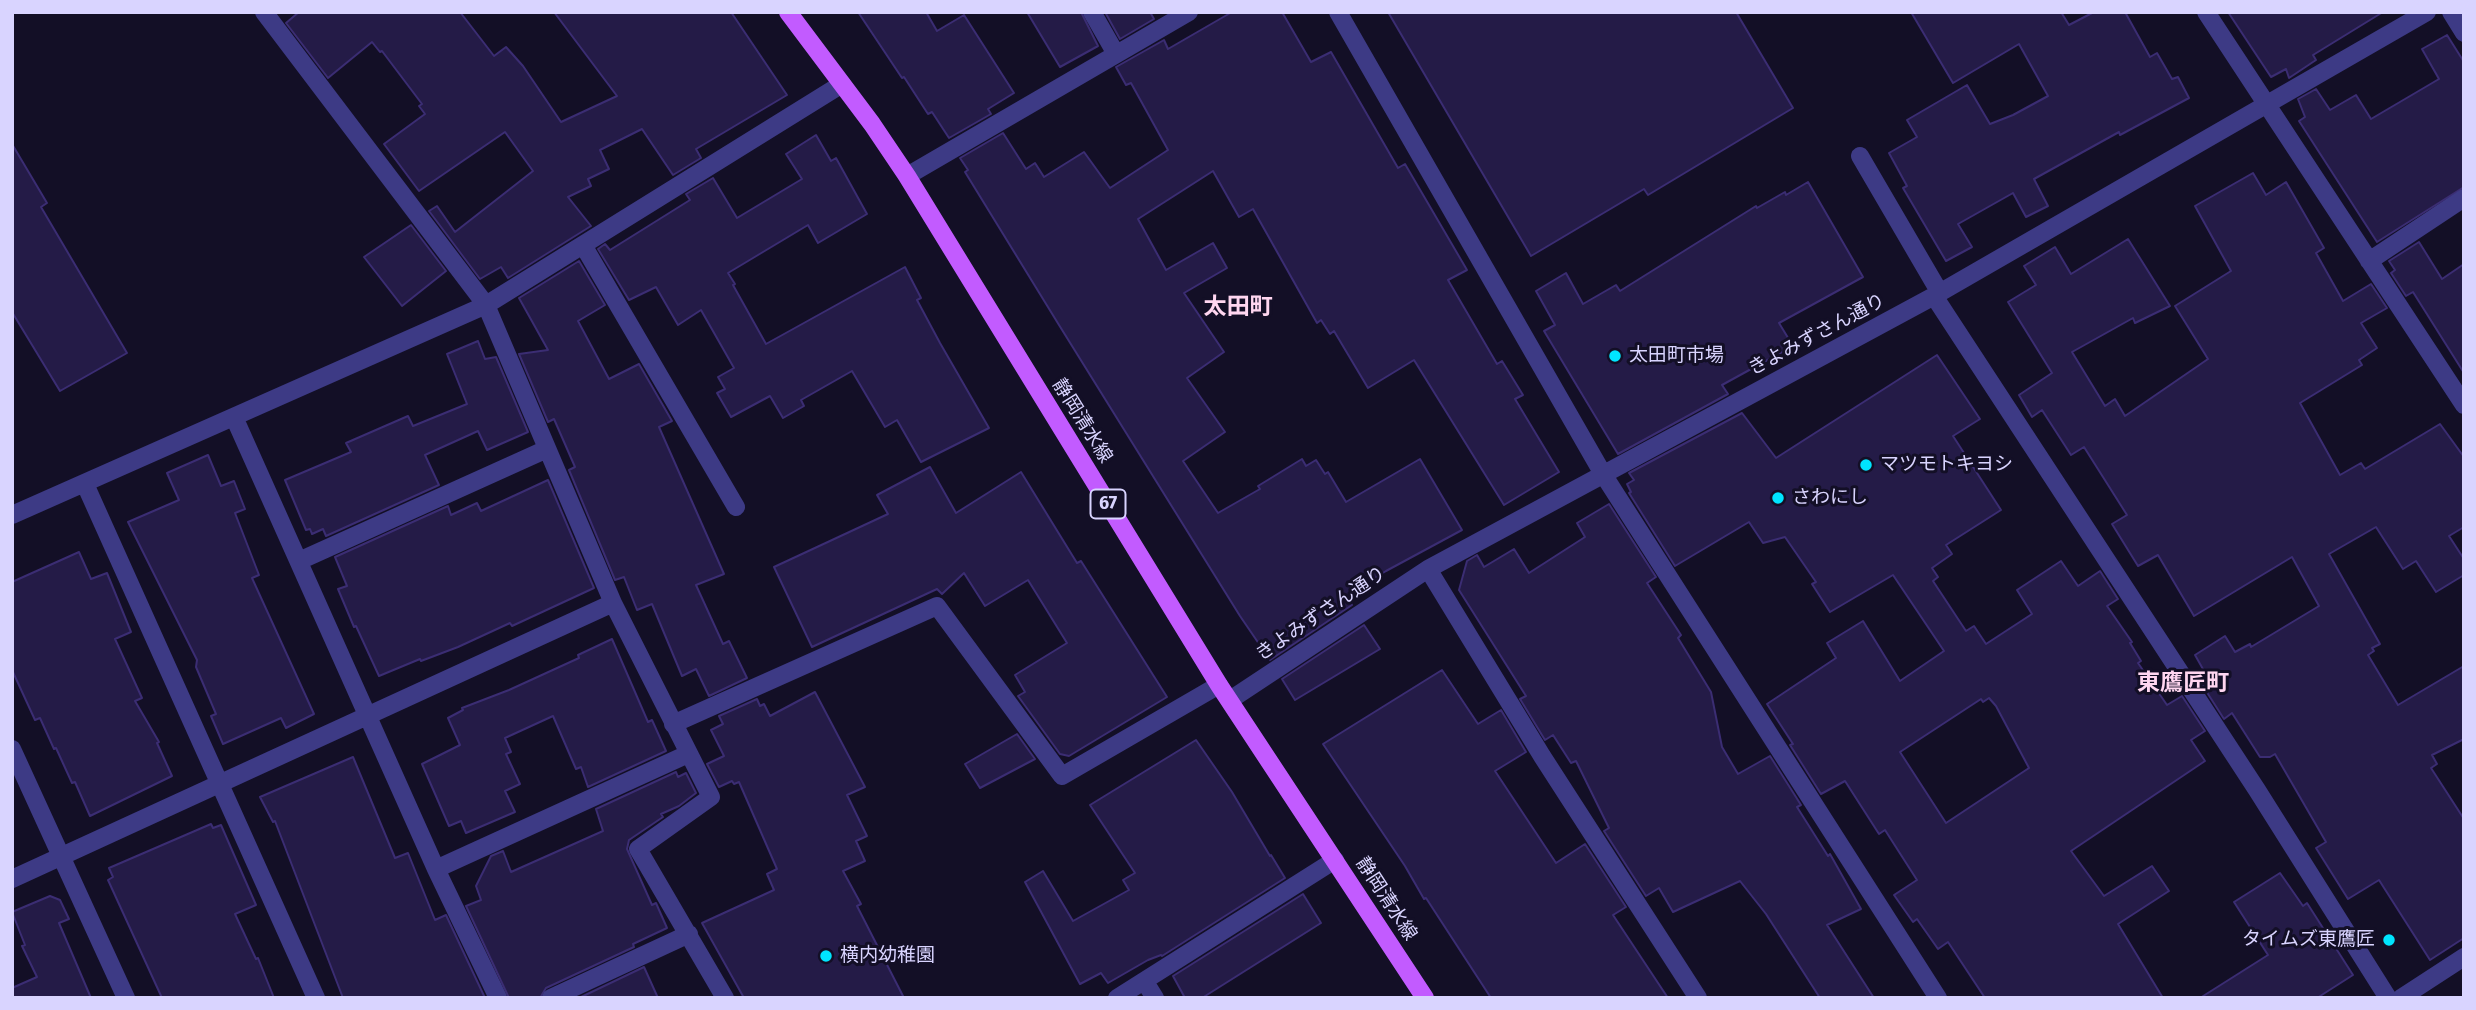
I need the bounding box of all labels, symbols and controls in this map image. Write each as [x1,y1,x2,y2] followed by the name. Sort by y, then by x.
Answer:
[1745,289,1889,381] street label: きよみずさん通り
[1204,294,1272,322] district label: 太田町
[1629,345,1724,367] place label: 太田町市場
[1607,348,1623,364] marker: 太田町市場
[1047,375,1117,467] street label: 静岡清水線
[1880,454,2013,476] place label: マツモトキヨシ
[1858,457,1874,473] marker: マツモトキヨシ
[1792,487,1868,509] place label: さわにし
[1090,490,1126,518] road number: 67
[1770,490,1786,506] marker: さわにし
[1252,562,1390,666] street label: きよみずさん通り
[2137,670,2229,698] district label: 東鷹匠町
[1351,853,1421,945] street label: 静岡清水線
[2242,929,2375,951] place label: タイムズ東鷹匠
[2381,932,2397,948] marker: タイムズ東鷹匠
[840,945,935,967] place label: 横内幼稚園
[818,948,834,964] marker: 横内幼稚園

